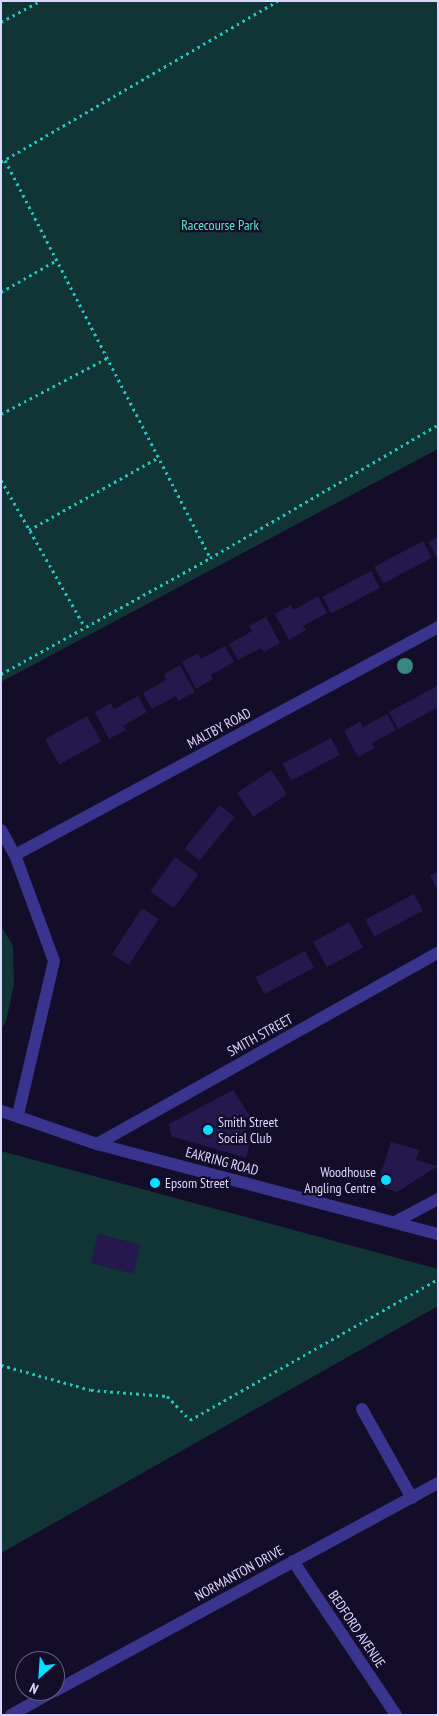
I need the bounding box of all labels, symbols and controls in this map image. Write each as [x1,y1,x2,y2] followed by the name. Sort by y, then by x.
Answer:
[181,217,259,233] park label: Racecourse Park
[184,704,254,752] street label: MALTBY ROAD
[224,1010,296,1060] street label: SMITH STREET
[218,1114,278,1146] place label: Smith Street Social Club
[202,1124,214,1136] marker: Smith Street Social Club
[184,1143,260,1179] street label: EAKRING ROAD
[304,1164,376,1196] place label: Woodhouse Angling Centre
[380,1174,392,1186] marker: Woodhouse Angling Centre
[165,1175,229,1191] place label: Epsom Street
[149,1177,161,1189] marker: Epsom Street
[192,1542,286,1604] street label: NORMANTON DRIVE
[325,1587,389,1671] street label: BEDFORD AVENUE
[15,1651,65,1701] north arrow
[27,1679,41,1698] text: N

